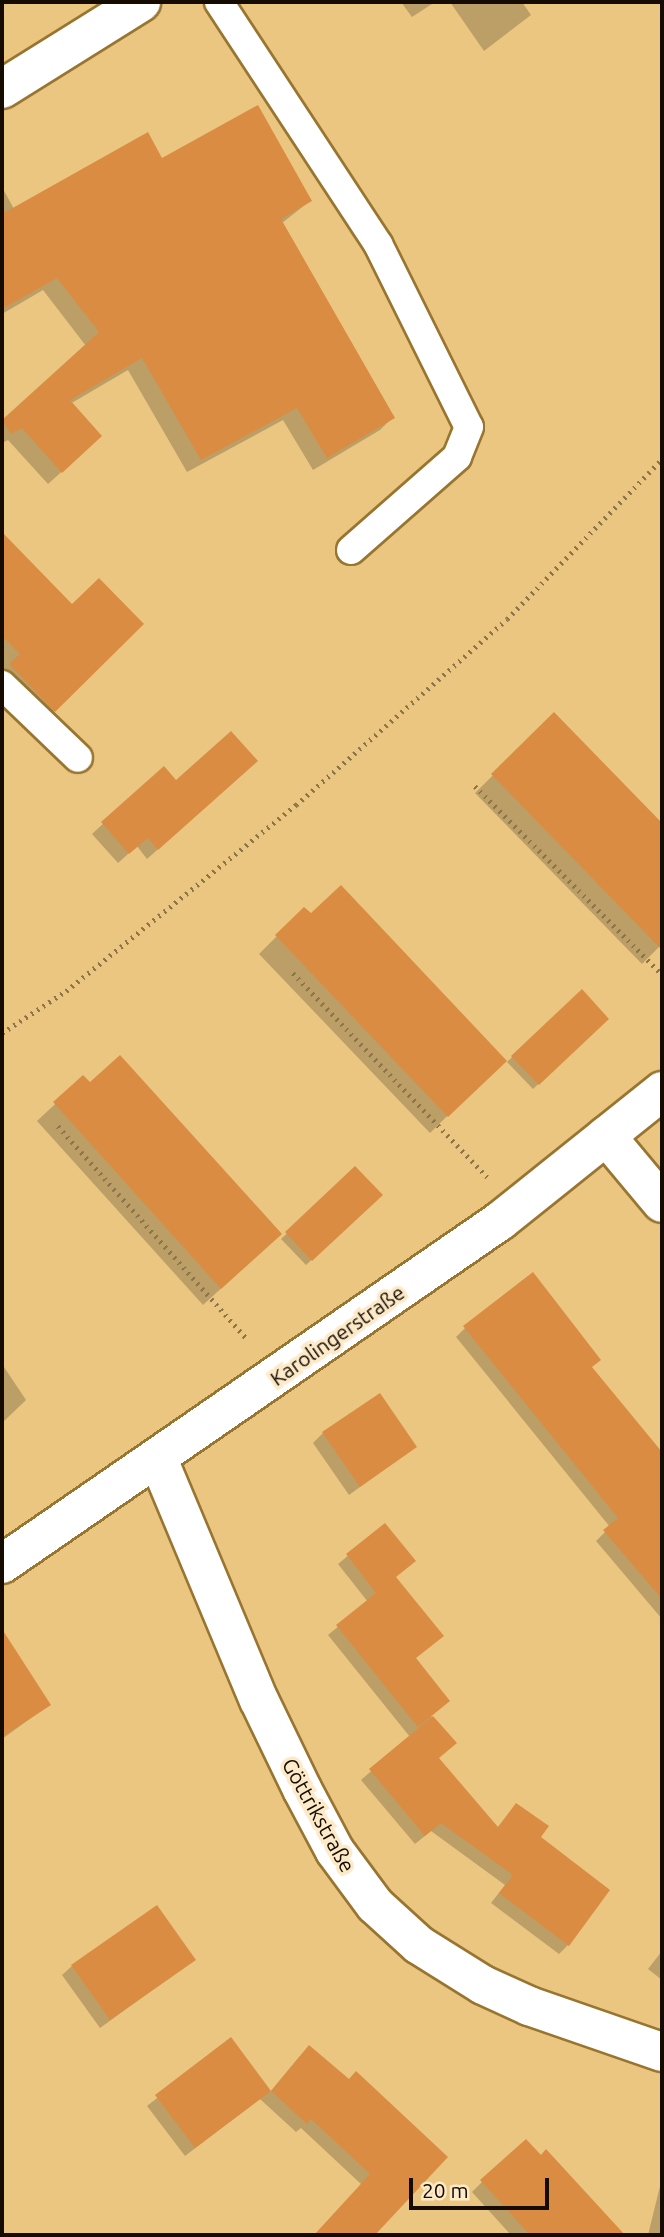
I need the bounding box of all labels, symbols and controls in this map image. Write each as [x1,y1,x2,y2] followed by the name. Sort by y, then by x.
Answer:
[265,1279,409,1391] street label: Karolingerstraße
[277,1753,361,1877] street label: Göttrikstraße
[412,2164,552,2208] scale bar
[422,2178,469,2202] text: 20 m

